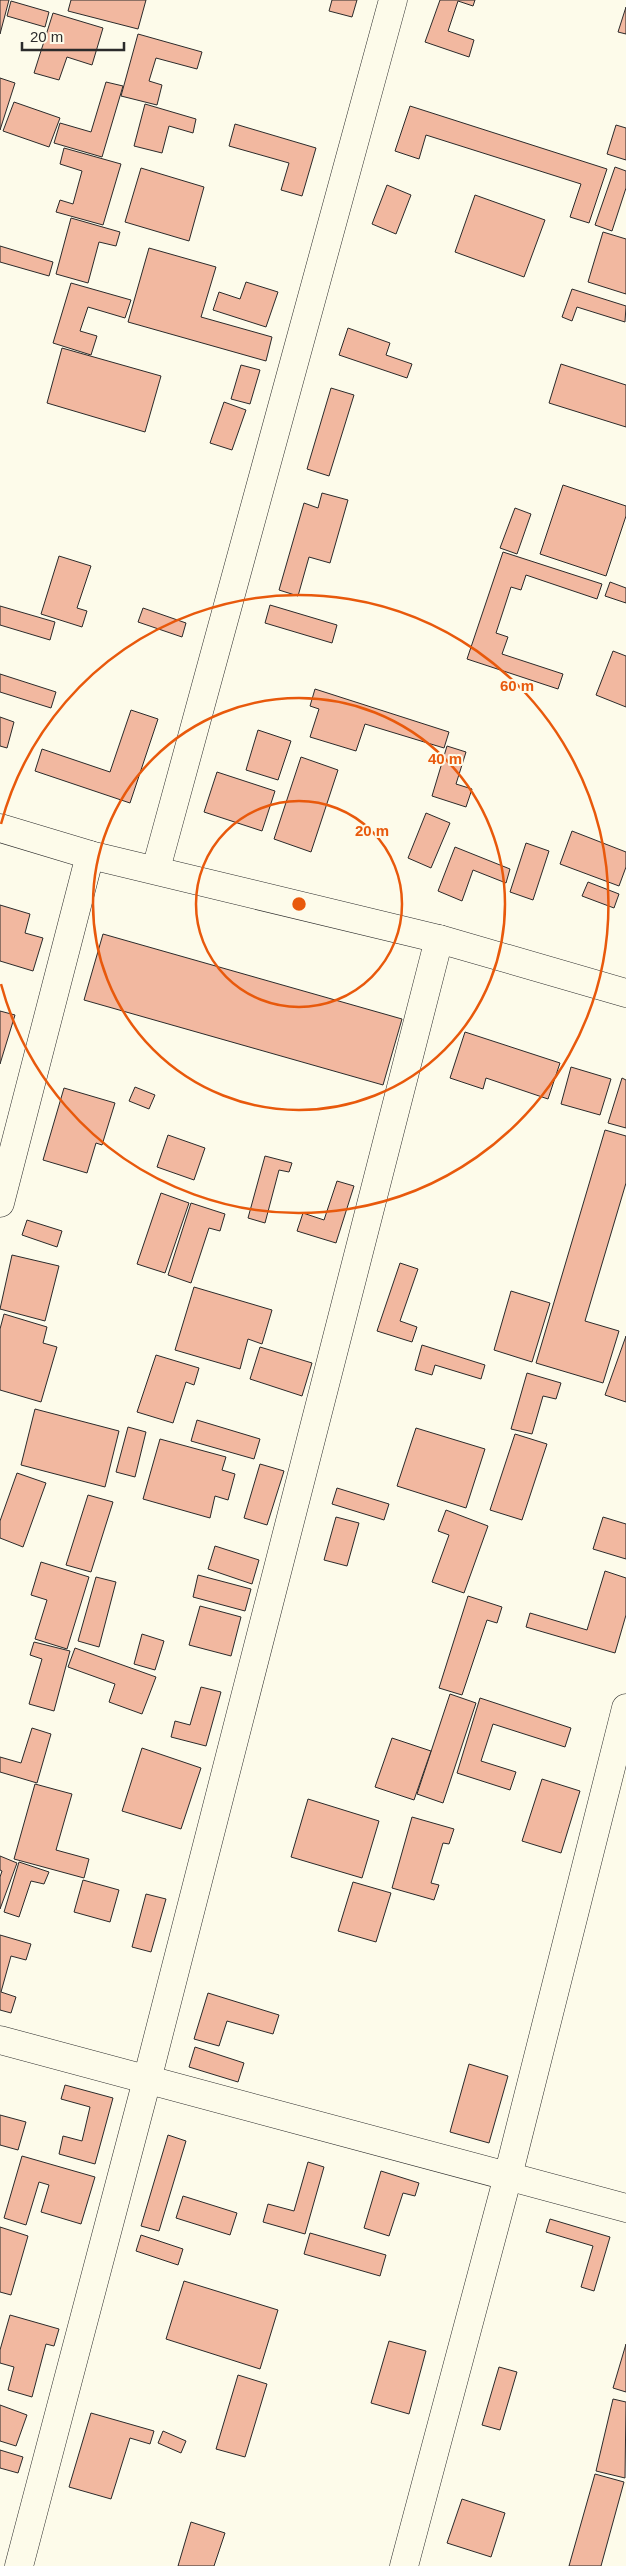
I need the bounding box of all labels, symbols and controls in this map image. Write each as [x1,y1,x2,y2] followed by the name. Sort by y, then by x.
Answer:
[22,20,125,52] scale bar
[30,28,63,45] text: 20 m
[500,677,534,694] text: 60 m
[428,750,462,767] text: 40 m
[355,822,389,839] text: 20 m
[290,895,308,913] centre of rings

